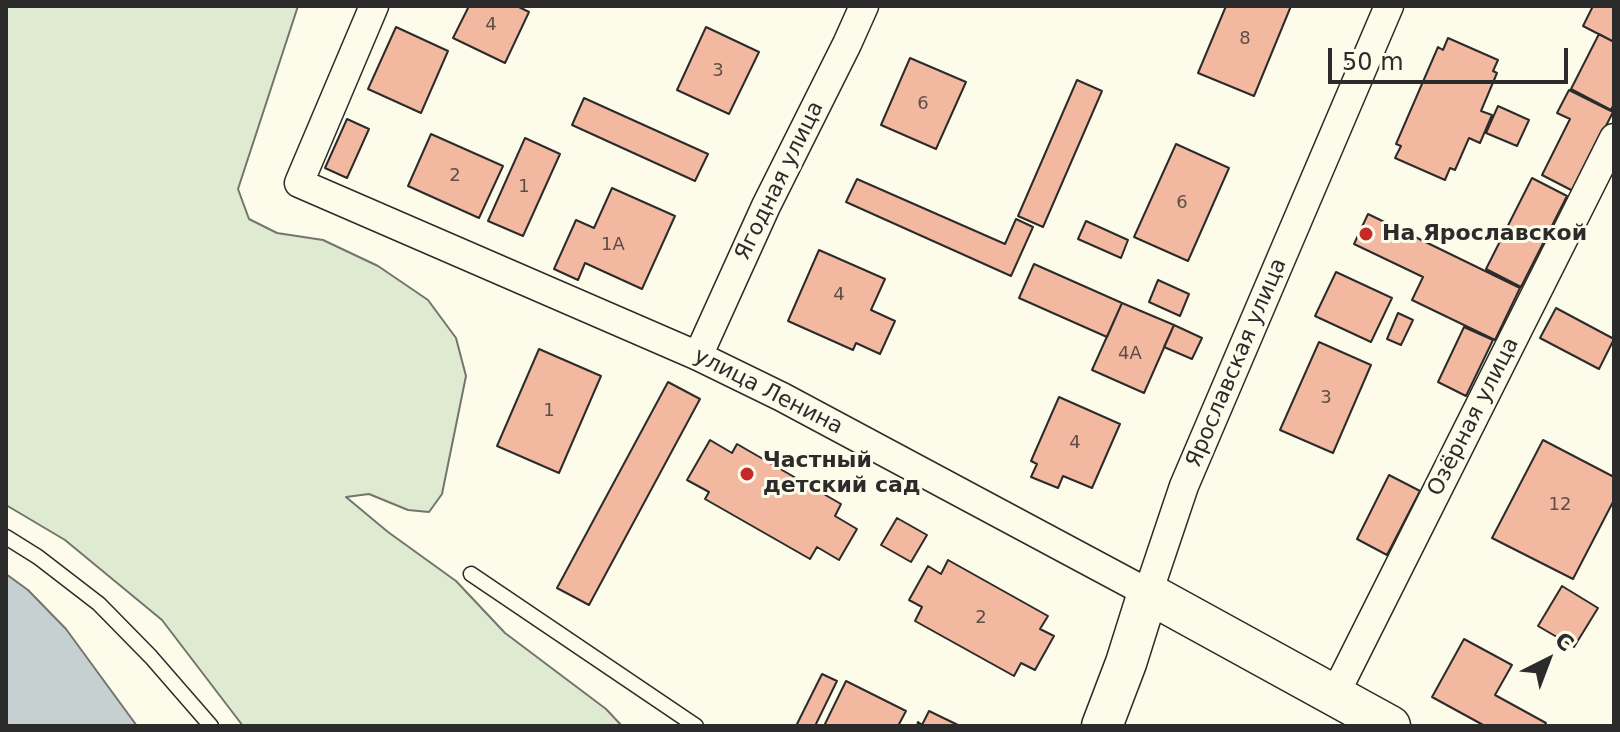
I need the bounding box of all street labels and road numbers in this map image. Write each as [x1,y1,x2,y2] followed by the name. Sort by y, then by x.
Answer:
[730,97,830,265] street label: Ягодная улица
[1181,255,1293,471] street label: Ярославская улица
[1423,333,1525,501] street label: Озёрная улица
[689,343,847,441] street label: улица Ленина

